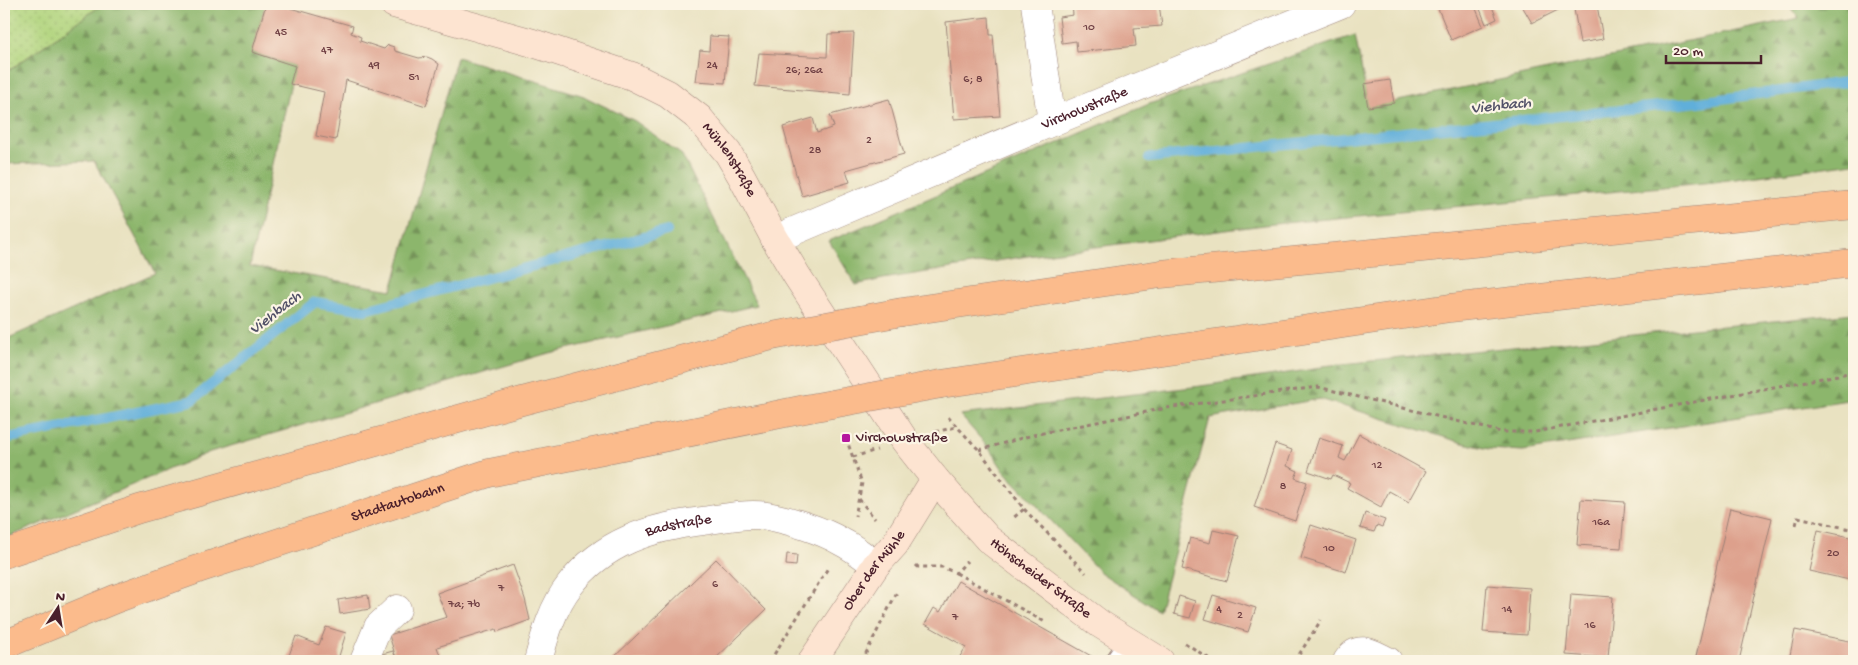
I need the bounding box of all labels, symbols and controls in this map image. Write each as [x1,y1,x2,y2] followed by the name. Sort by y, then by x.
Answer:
[1082,21,1095,35] house number: 10
[275,26,287,40] house number: 45
[1666,32,1760,64] scale bar
[1673,43,1703,61] text: 20 m
[321,44,334,58] house number: 47
[368,59,380,73] house number: 49
[706,59,718,73] house number: 24
[785,64,823,78] house number: 26; 26a
[408,71,420,85] house number: 51
[963,73,983,87] house number: 6; 8
[1038,83,1131,135] street label: Virchowstraße
[1470,94,1533,120] water label: Viehbach
[698,119,760,200] street label: Mühlenstraße
[866,134,872,148] house number: 2
[809,144,822,158] house number: 28
[246,288,306,340] water label: Viehbach
[855,429,948,447] place label: Virchowstraße
[840,432,852,444] marker: Virchowstraße
[1371,459,1382,473] house number: 12
[349,479,447,527] street label: Stadtautobahn
[1280,480,1287,494] house number: 8
[642,511,713,542] street label: Badstraße
[1591,516,1610,530] house number: 16a
[839,527,910,614] street label: Ober der Mühle
[986,534,1095,623] street label: Höhscheider Straße
[1322,542,1335,556] house number: 10
[1827,547,1840,561] house number: 20
[712,578,719,592] house number: 6
[32,582,82,632] north arrow
[497,582,505,596] house number: 7
[54,588,66,607] text: N
[447,598,481,612] house number: 7a; 7b
[1216,603,1222,617] house number: 4
[1501,603,1513,617] house number: 14
[1237,609,1243,623] house number: 2
[951,611,959,625] house number: 7
[1584,619,1596,633] house number: 16

